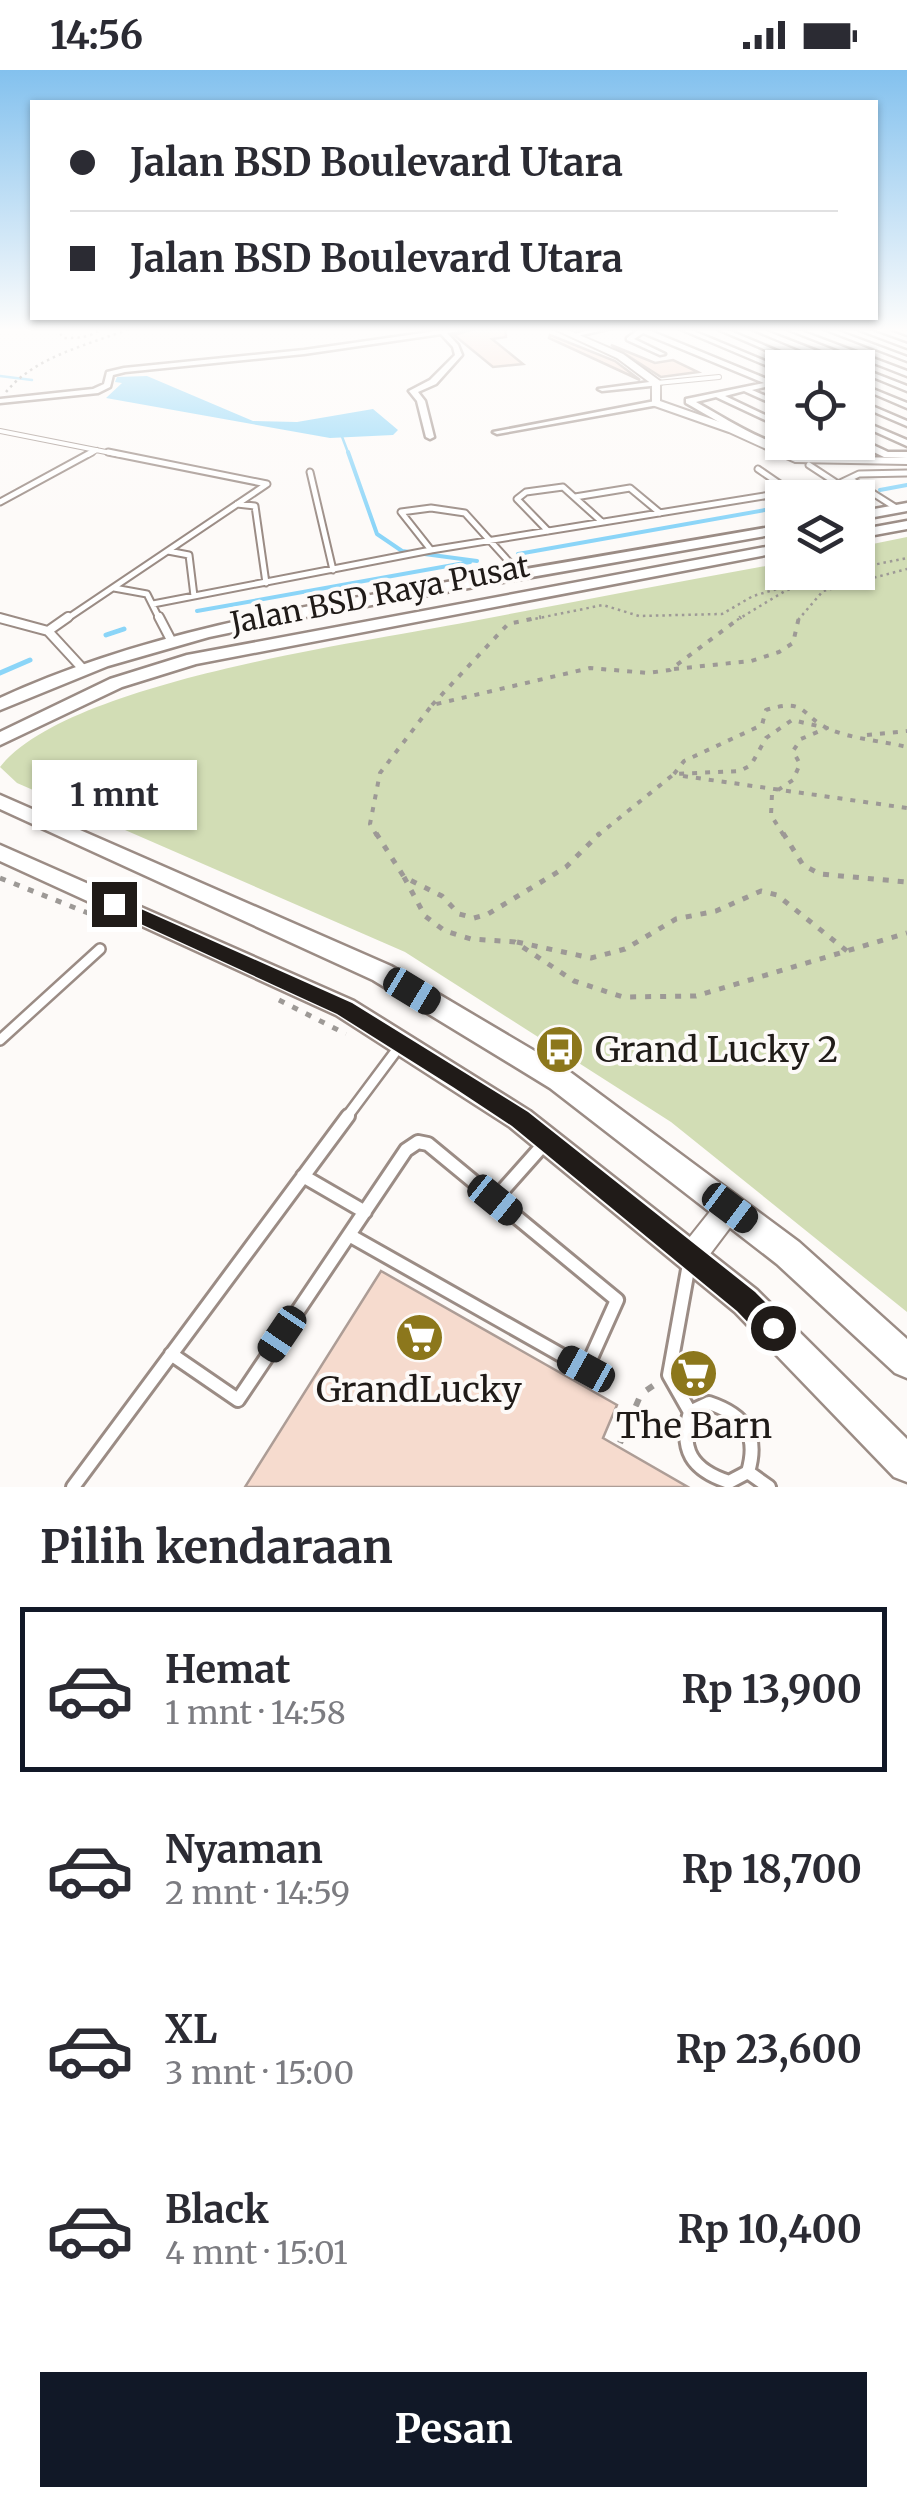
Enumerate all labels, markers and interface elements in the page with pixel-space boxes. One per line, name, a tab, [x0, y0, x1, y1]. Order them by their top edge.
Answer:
text: 14:56	[50, 12, 143, 59]
text: Jalan BSD Boulevard Utara	[130, 139, 623, 186]
text: Jalan BSD Boulevard Utara	[130, 235, 623, 282]
map controls	[765, 350, 875, 590]
button: locate	[765, 350, 875, 460]
button: layers	[765, 480, 875, 590]
street label: Jalan BSD Raya Pusat	[226, 546, 533, 642]
callout: 1 mnt	[32, 759, 196, 829]
text: 1 mnt	[70, 775, 159, 815]
route end	[92, 882, 137, 927]
car	[379, 963, 445, 1019]
bus stop icon: Grand Lucky 2	[534, 1024, 586, 1076]
place label: Grand Lucky 2	[595, 1028, 838, 1072]
car	[462, 1169, 528, 1231]
car	[697, 1178, 763, 1238]
car	[253, 1301, 311, 1367]
route start	[751, 1306, 796, 1351]
supermarket icon: GrandLucky	[393, 1312, 445, 1364]
car	[552, 1341, 620, 1397]
supermarket icon: The Barn	[668, 1348, 720, 1400]
place label: GrandLucky	[316, 1368, 523, 1412]
place label: The Barn	[616, 1404, 772, 1448]
text: Pilih kendaraan	[40, 1519, 393, 1575]
icon: car	[45, 1645, 135, 1735]
text: Hemat	[165, 1646, 290, 1693]
text: Rp 13,900	[682, 1666, 862, 1713]
text: 1 mnt · 14:58	[165, 1693, 346, 1733]
icon: car	[45, 1825, 135, 1915]
text: Nyaman	[165, 1826, 323, 1873]
text: Rp 18,700	[682, 1846, 862, 1893]
text: 2 mnt · 14:59	[165, 1873, 350, 1913]
icon: car	[45, 2005, 135, 2095]
text: XL	[165, 2006, 217, 2053]
text: Rp 23,600	[676, 2026, 862, 2073]
text: 3 mnt · 15:00	[165, 2053, 354, 2093]
icon: car	[45, 2185, 135, 2275]
text: Black	[165, 2186, 269, 2233]
text: Rp 10,400	[678, 2206, 862, 2253]
text: 4 mnt · 15:01	[165, 2233, 348, 2273]
button: Pesan	[40, 2372, 867, 2487]

